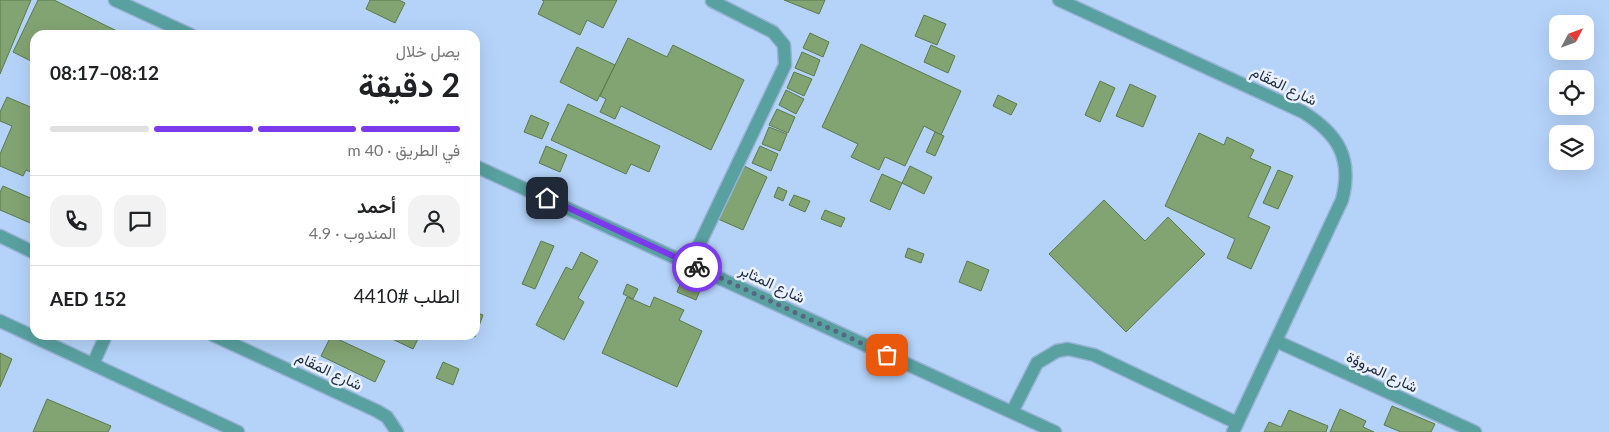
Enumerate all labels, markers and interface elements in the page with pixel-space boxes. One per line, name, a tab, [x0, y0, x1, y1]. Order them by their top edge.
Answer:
north arrow	[1549, 15, 1594, 60]
map controls	[1549, 15, 1594, 170]
text: يصل خلال	[396, 41, 460, 60]
text: 08:12–08:17	[50, 61, 159, 84]
street label: شارع المَقَام	[1247, 62, 1320, 111]
text: 2 دقيقة	[358, 65, 460, 104]
button: locate	[1549, 70, 1594, 115]
button: layers	[1549, 125, 1594, 170]
text: في الطريق · 40 m	[347, 140, 460, 159]
pin	[526, 177, 568, 219]
icon: home	[533, 184, 561, 212]
text: أحمد	[357, 194, 396, 217]
button: phone	[50, 195, 102, 247]
button: chat	[114, 195, 166, 247]
button: person	[408, 195, 460, 247]
text: المندوب · 4.9	[309, 223, 396, 242]
courier	[672, 242, 722, 292]
icon: bike	[683, 253, 711, 281]
street label: شارع المثابر	[735, 260, 808, 309]
text: الطلب #4410	[354, 284, 460, 307]
text: AED 152	[50, 287, 126, 310]
pin	[866, 334, 908, 376]
icon: bag	[873, 341, 901, 369]
street label: شارع المَقَام	[292, 347, 365, 396]
street label: شارع المروؤة	[1343, 347, 1421, 398]

